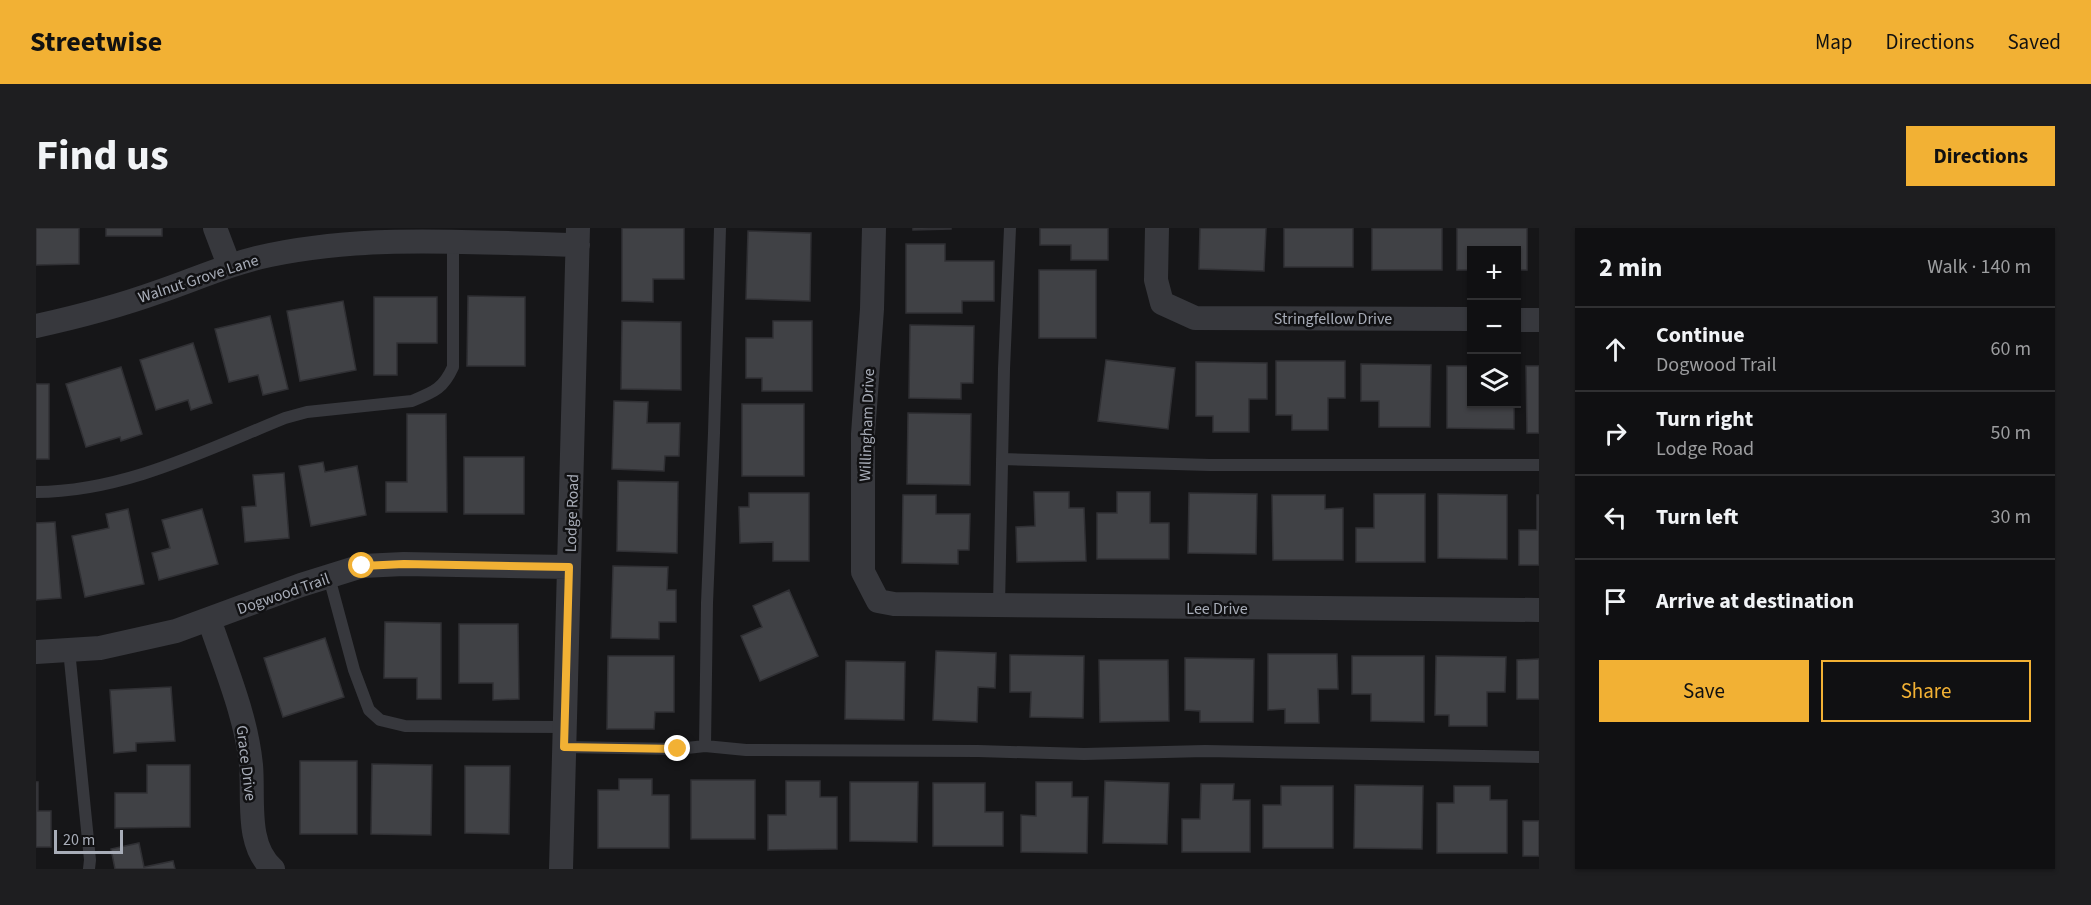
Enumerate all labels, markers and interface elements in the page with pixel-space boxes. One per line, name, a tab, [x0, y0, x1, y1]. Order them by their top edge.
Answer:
text: Streetwise	[30, 22, 162, 62]
text: Map	[1815, 27, 1853, 57]
text: Directions	[1886, 27, 1974, 57]
text: Saved	[2007, 27, 2061, 57]
text: Find us	[36, 126, 169, 186]
button: Directions	[1906, 126, 2055, 186]
map controls	[1467, 246, 1521, 408]
button: +	[1467, 246, 1521, 300]
street label: Walnut Grove Lane	[135, 249, 261, 309]
text: 2 min	[1599, 249, 1662, 286]
text: Walk · 140 m	[1927, 253, 2031, 281]
button: −	[1467, 300, 1521, 354]
street label: Stringfellow Drive	[1274, 308, 1392, 330]
text: Continue	[1656, 319, 1745, 351]
icon: ahead	[1599, 333, 1632, 366]
text: 60 m	[1991, 335, 2031, 363]
text: Dogwood Trail	[1656, 351, 1777, 379]
button: layers	[1467, 354, 1521, 408]
street label: Willingham Drive	[854, 368, 880, 482]
text: Turn right	[1656, 403, 1753, 435]
icon: right	[1599, 417, 1632, 450]
text: 50 m	[1991, 419, 2031, 447]
text: Lodge Road	[1656, 435, 1754, 463]
street label: Lodge Road	[560, 473, 584, 553]
icon: left	[1599, 501, 1632, 534]
text: Turn left	[1656, 501, 1738, 533]
text: 30 m	[1991, 503, 2031, 531]
route start	[348, 552, 374, 578]
street label: Dogwood Trail	[234, 568, 333, 620]
icon: arrive	[1599, 585, 1632, 618]
text: Arrive at destination	[1656, 585, 1854, 617]
street label: Lee Drive	[1186, 598, 1248, 620]
button: Save	[1599, 660, 1809, 722]
button: Share	[1821, 660, 2031, 722]
street label: Grace Drive	[230, 724, 262, 802]
route end	[664, 735, 690, 761]
scale bar	[54, 827, 123, 854]
text: 20 m	[63, 829, 95, 851]

